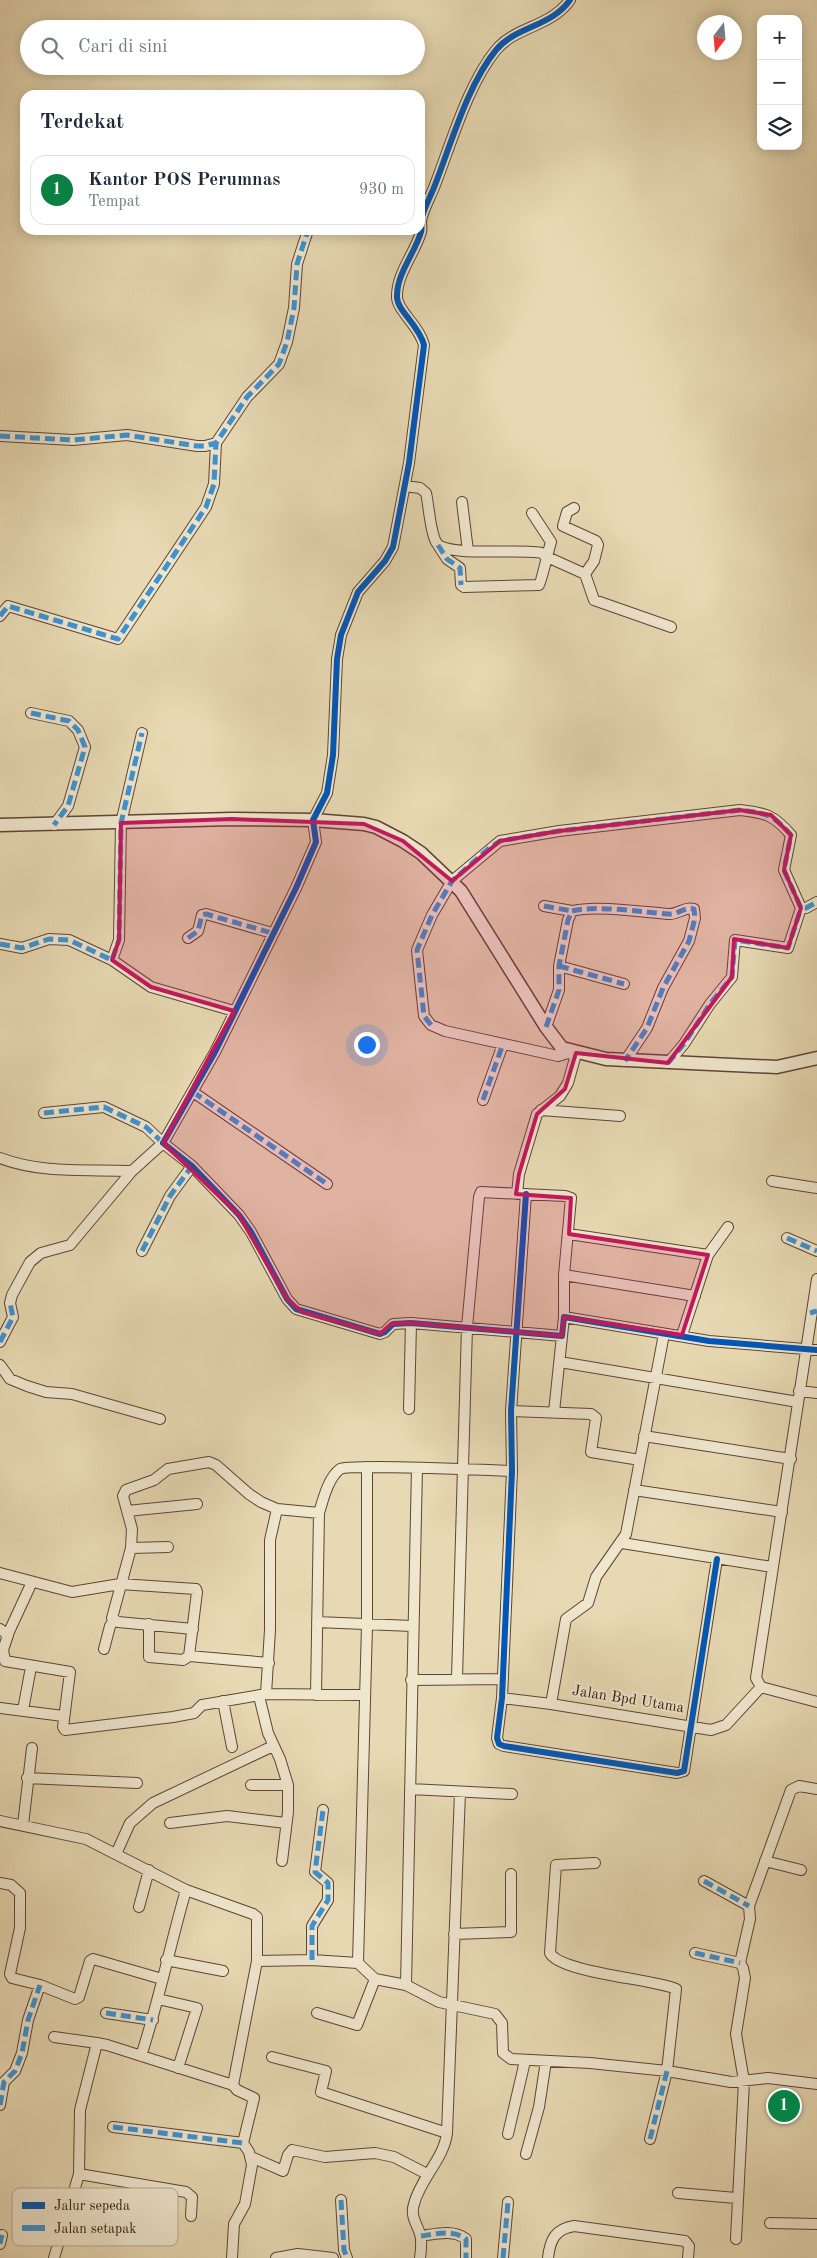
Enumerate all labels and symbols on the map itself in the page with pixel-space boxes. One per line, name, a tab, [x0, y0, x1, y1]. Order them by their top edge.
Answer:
north arrow	[697, 15, 742, 60]
your location	[354, 1032, 380, 1058]
street label: Jalan Bpd Utama	[571, 1684, 686, 1716]
pin: 1	[768, 2087, 800, 2125]
legend	[12, 2188, 178, 2246]
text: Jalur sepeda	[54, 2199, 130, 2213]
text: Jalan setapak	[54, 2222, 136, 2236]

